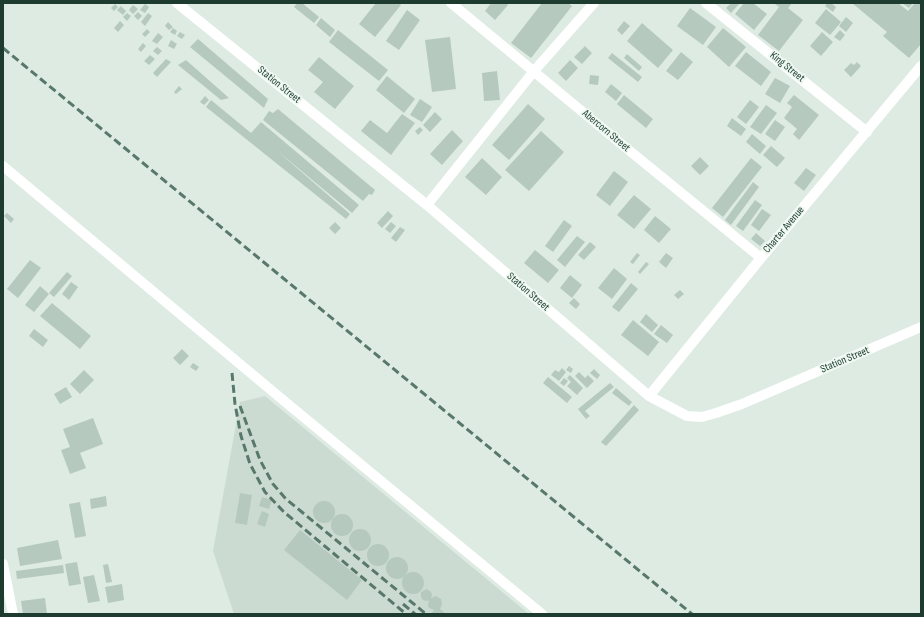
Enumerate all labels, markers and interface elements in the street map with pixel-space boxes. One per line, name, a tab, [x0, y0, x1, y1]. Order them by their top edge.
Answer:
street label: King Street	[767, 49, 807, 85]
street label: Station Street	[255, 64, 303, 106]
street label: Abercorn Street	[579, 107, 633, 155]
street label: Charter Avenue	[761, 204, 807, 256]
street label: Station Street	[504, 270, 552, 314]
street label: Station Street	[819, 344, 871, 376]

